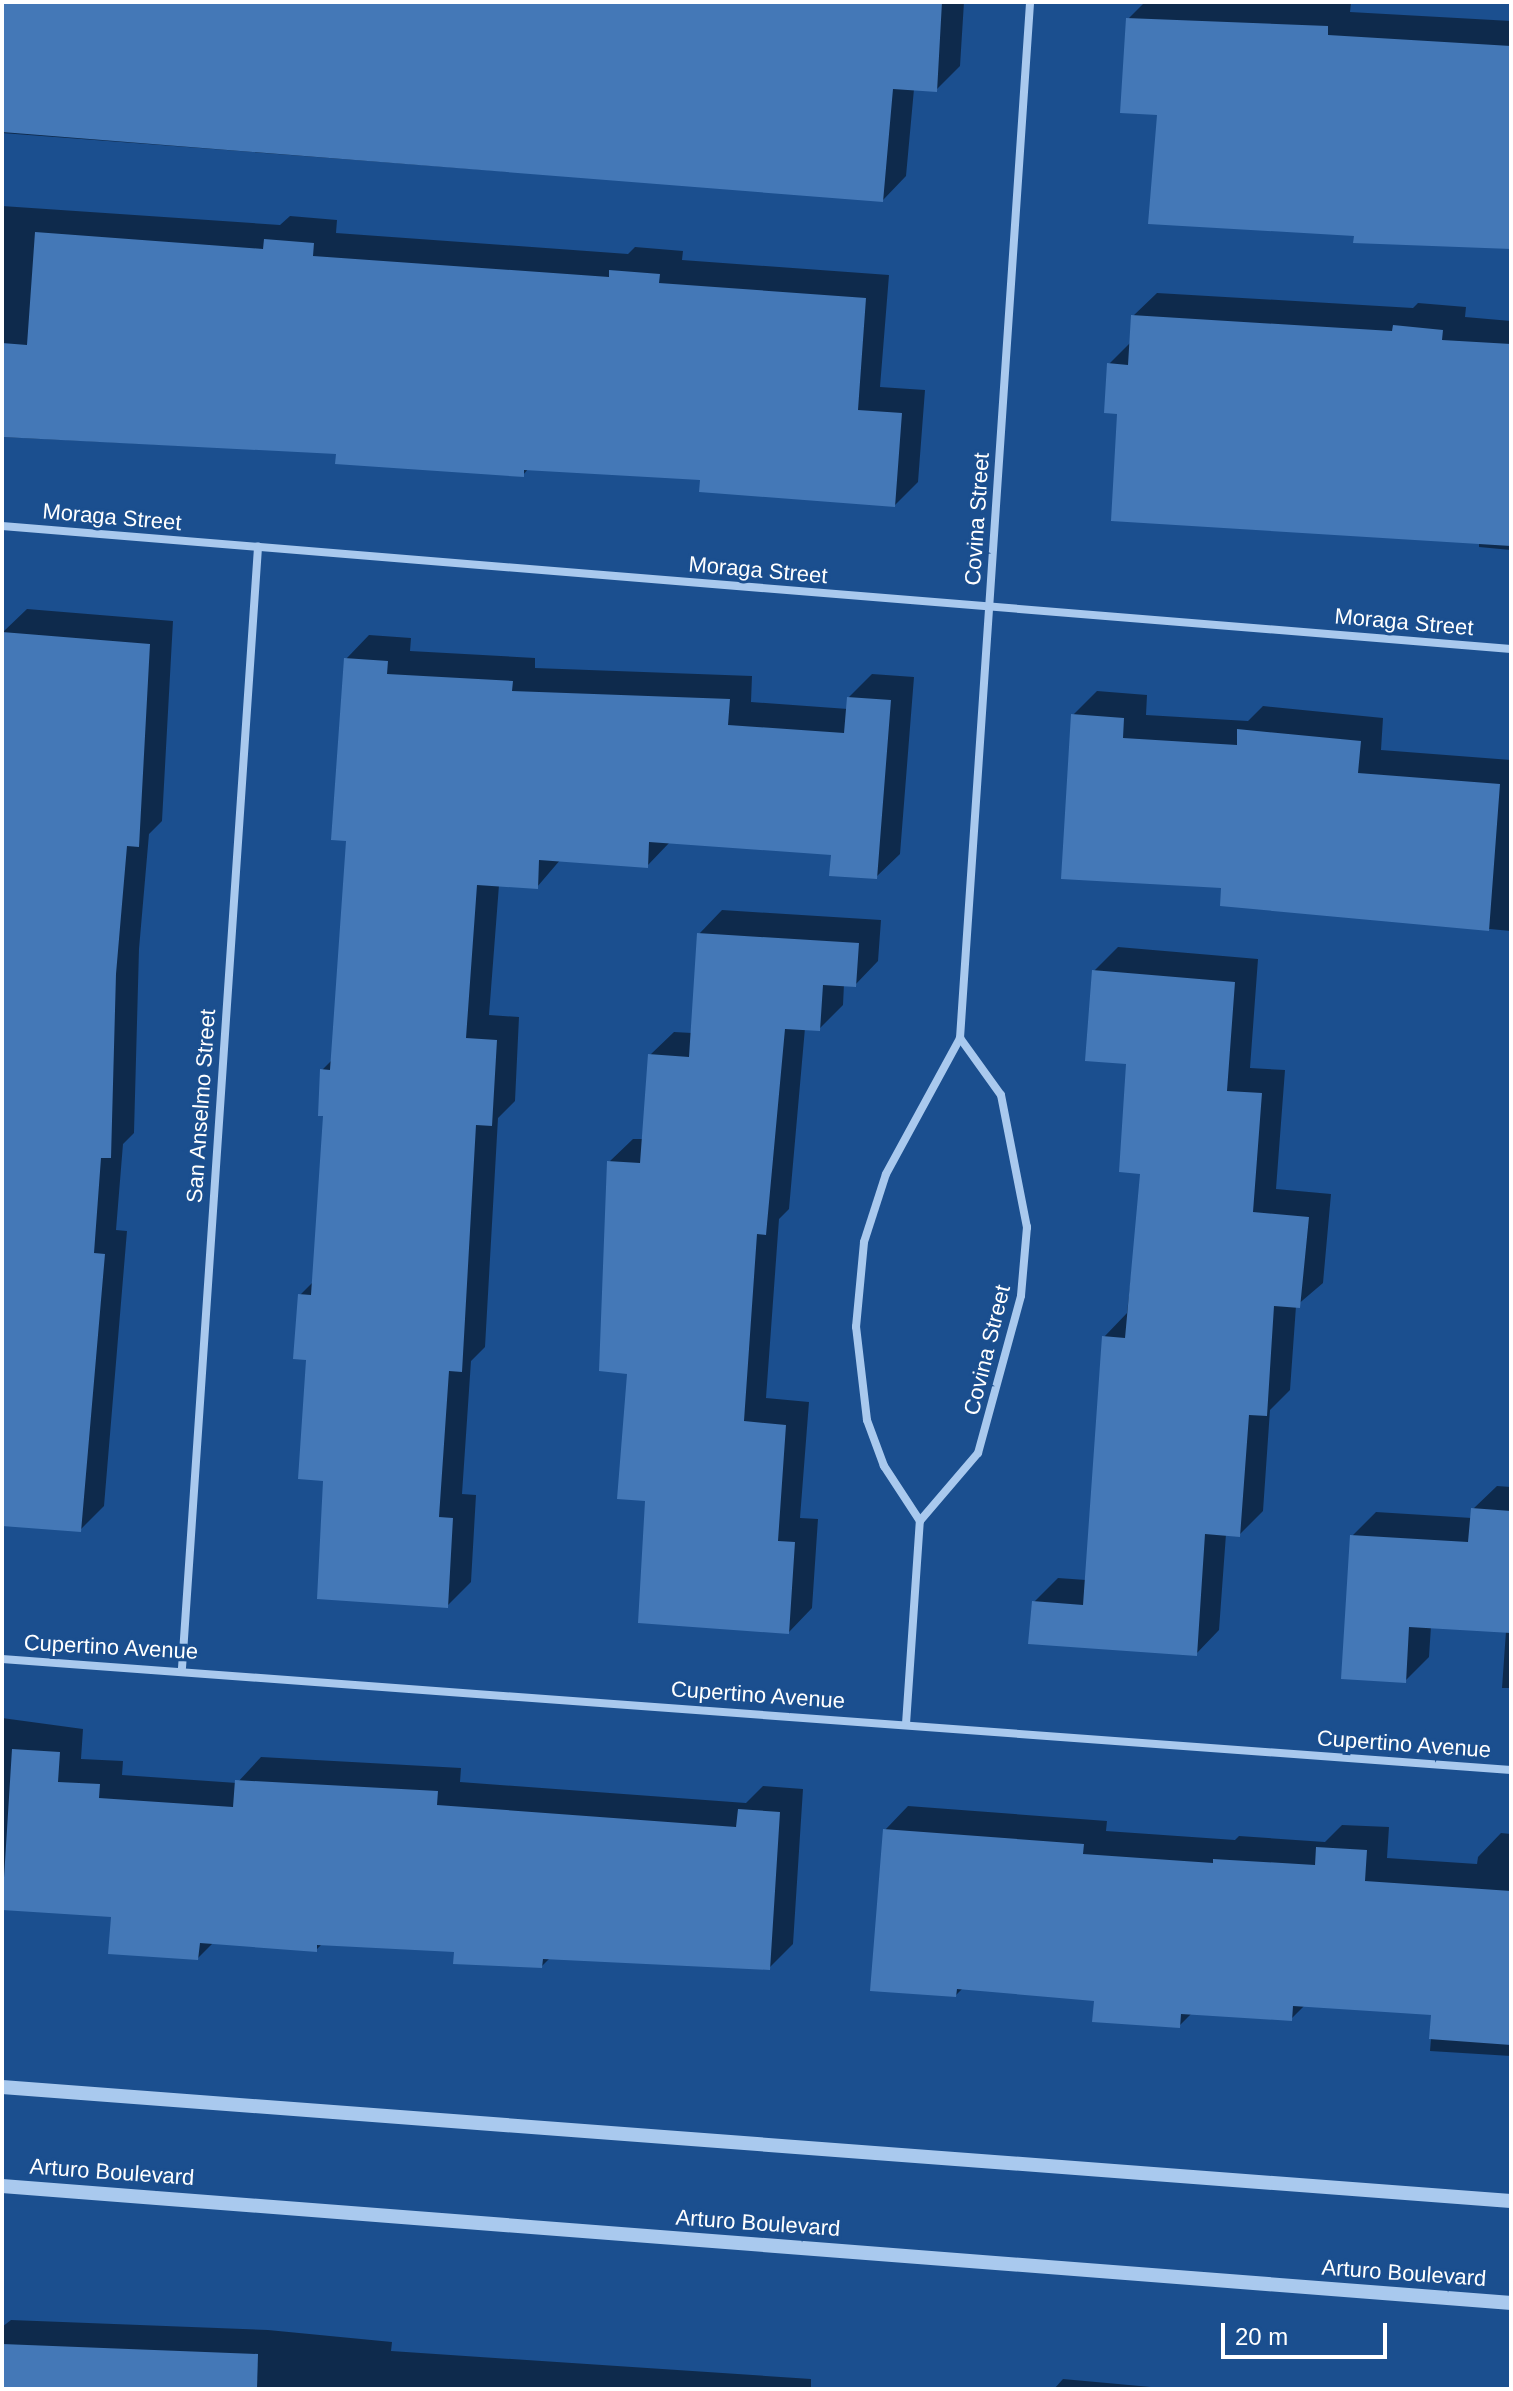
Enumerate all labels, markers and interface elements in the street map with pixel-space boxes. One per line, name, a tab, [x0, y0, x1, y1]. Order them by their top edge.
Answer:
street label: Covina Street	[959, 452, 995, 586]
street label: Moraga Street	[41, 498, 183, 536]
street label: Moraga Street	[687, 551, 829, 589]
street label: Moraga Street	[1333, 603, 1475, 641]
street label: San Anselmo Street	[181, 1007, 221, 1205]
street label: Covina Street	[958, 1282, 1016, 1418]
street label: Cupertino Avenue	[23, 1629, 199, 1665]
street label: Cupertino Avenue	[669, 1676, 847, 1714]
street label: Cupertino Avenue	[1315, 1725, 1493, 1763]
street label: Arturo Boulevard	[29, 2153, 195, 2191]
street label: Arturo Boulevard	[675, 2204, 841, 2242]
street label: Arturo Boulevard	[1321, 2254, 1487, 2292]
scale bar	[1225, 2307, 1391, 2357]
text: 20 m	[1235, 2323, 1288, 2350]

